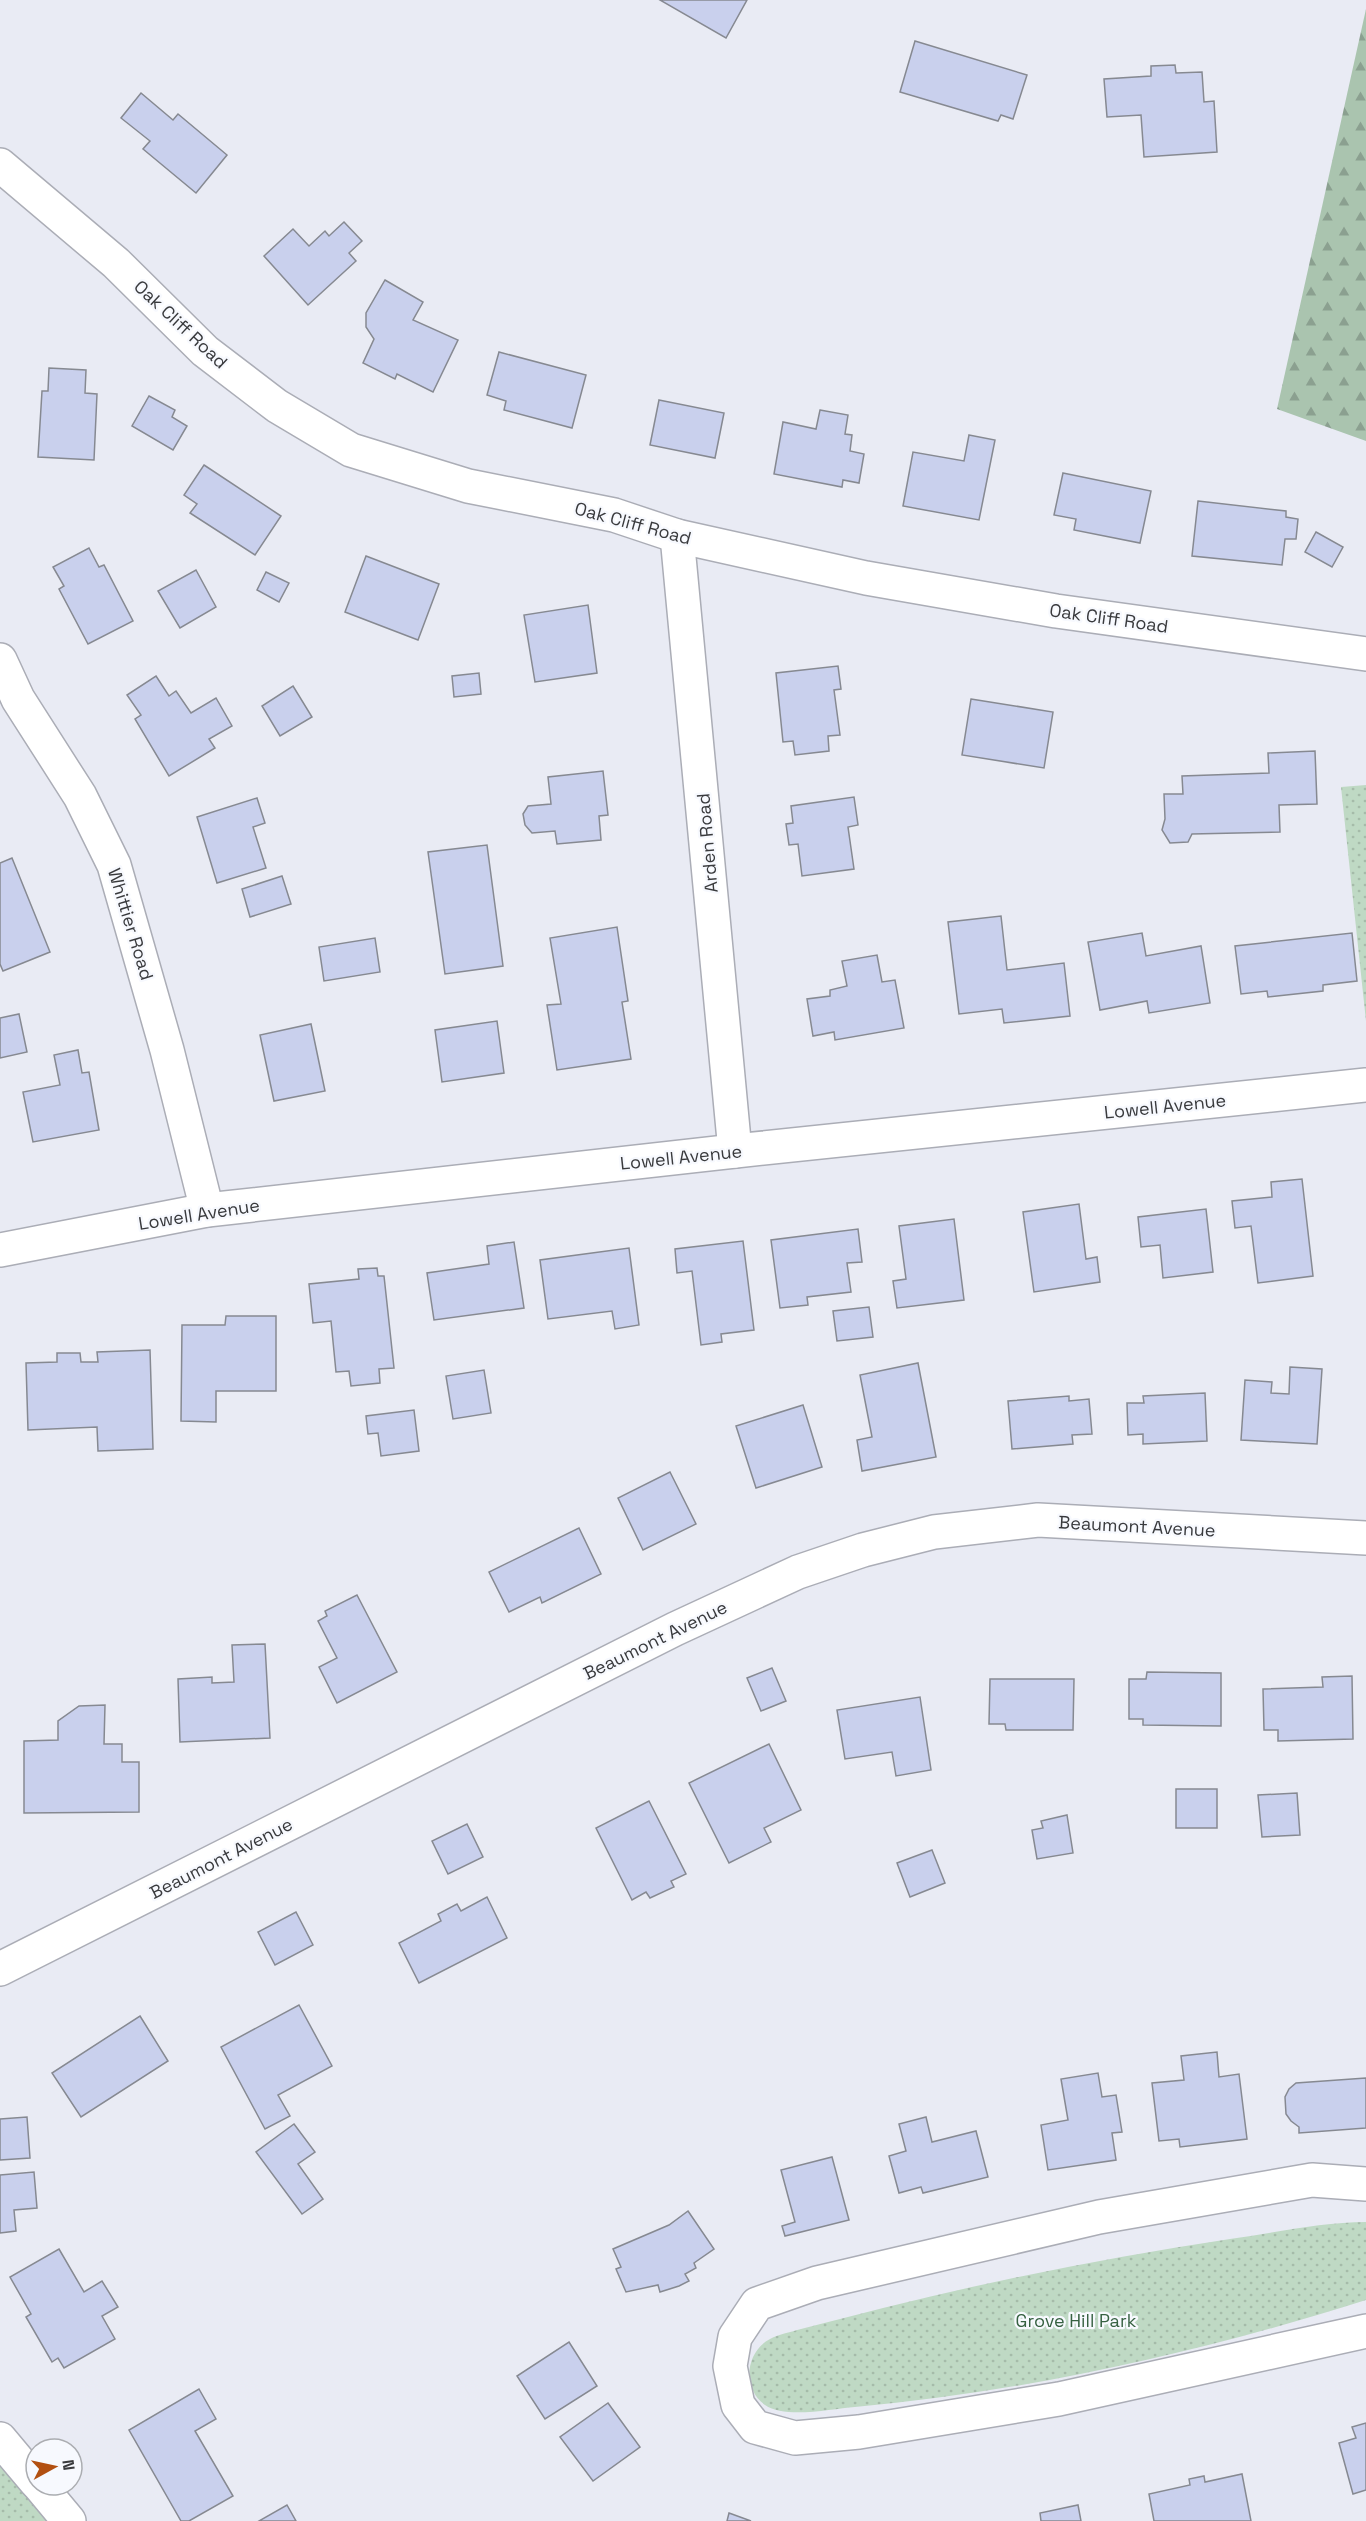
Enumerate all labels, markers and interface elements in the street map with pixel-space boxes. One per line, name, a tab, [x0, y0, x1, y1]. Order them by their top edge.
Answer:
street label: Oak Cliff Road	[129, 275, 233, 373]
street label: Oak Cliff Road	[572, 496, 694, 550]
street label: Oak Cliff Road	[1048, 598, 1170, 638]
street label: Arden Road	[691, 792, 723, 894]
street label: Whittier Road	[103, 865, 159, 983]
street label: Lowell Avenue	[1103, 1088, 1227, 1124]
street label: Lowell Avenue	[619, 1139, 743, 1175]
street label: Lowell Avenue	[137, 1193, 261, 1235]
street label: Beaumont Avenue	[1058, 1510, 1216, 1542]
street label: Beaumont Avenue	[579, 1595, 731, 1685]
street label: Beaumont Avenue	[146, 1812, 296, 1904]
park label: Grove Hill Park	[1016, 2309, 1137, 2332]
north arrow	[24, 2437, 84, 2497]
text: N	[57, 2458, 80, 2472]

